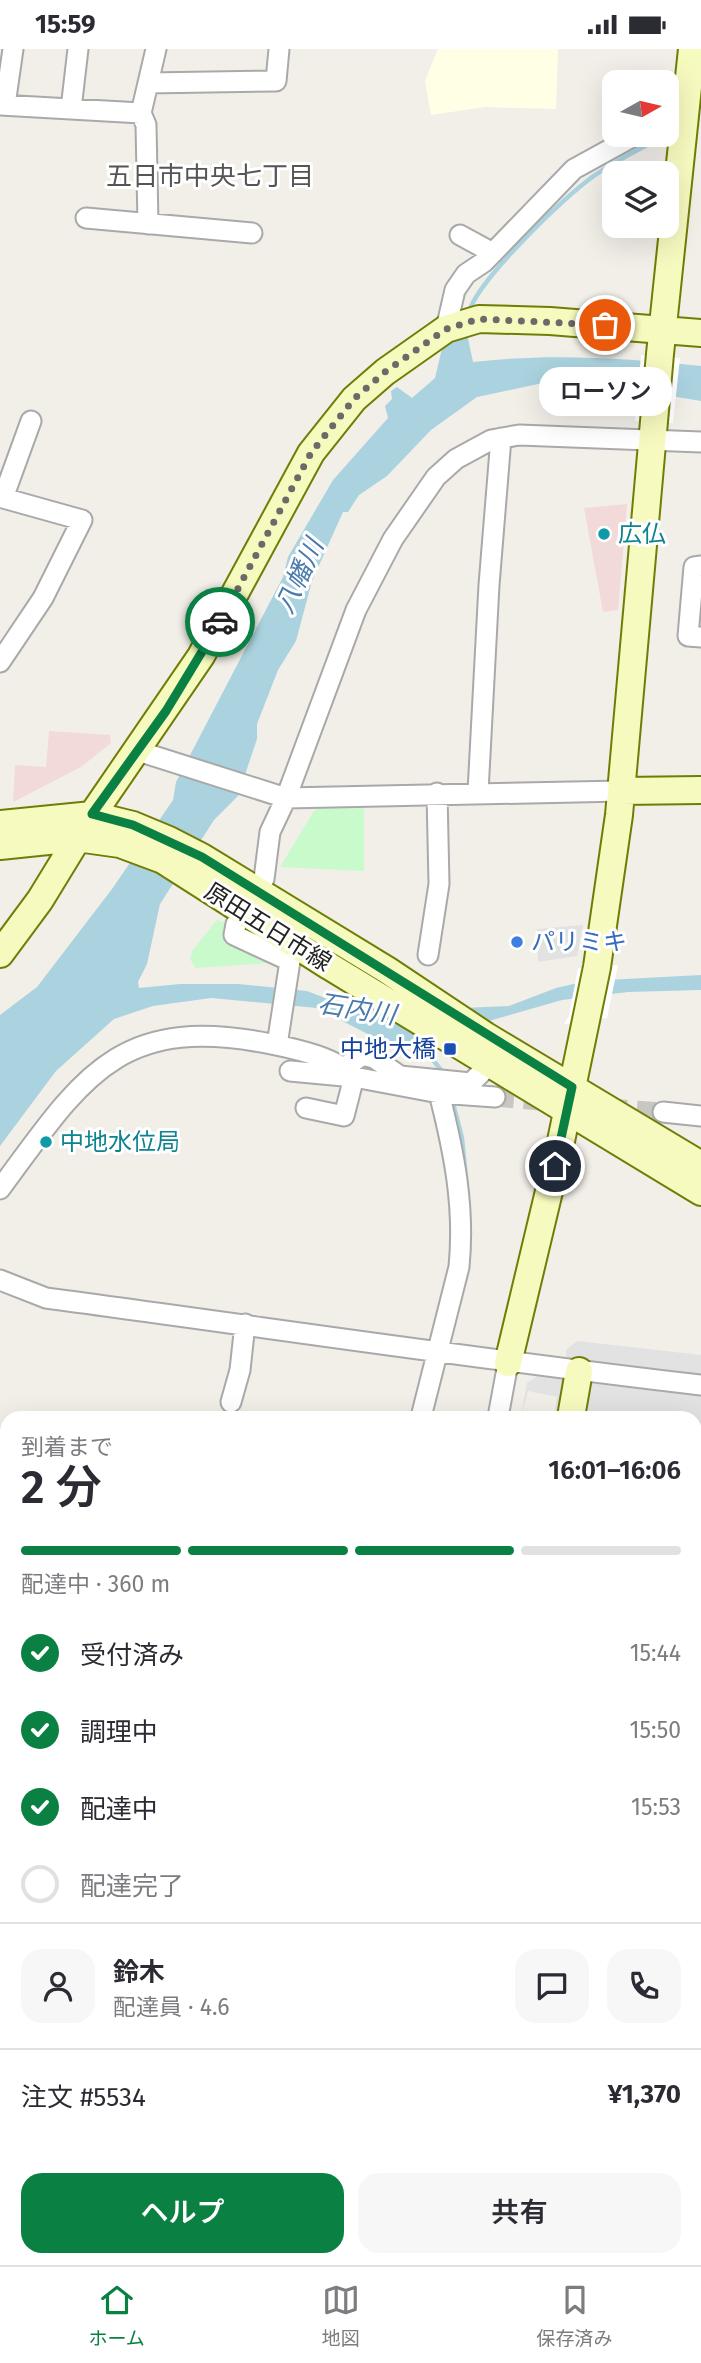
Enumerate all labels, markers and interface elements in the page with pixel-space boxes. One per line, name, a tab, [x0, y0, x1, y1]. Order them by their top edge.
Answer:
text: 15:59	[35, 9, 96, 40]
north arrow	[602, 70, 679, 147]
map controls	[602, 70, 679, 238]
district label: 五日市中央七丁目	[106, 161, 314, 192]
button: layers	[602, 161, 679, 238]
pin	[575, 295, 635, 355]
icon: bag	[586, 306, 624, 344]
callout: ローソン	[538, 367, 672, 416]
text: ローソン	[560, 377, 652, 405]
place label: 広仏	[618, 520, 666, 548]
marker: 広仏	[596, 526, 612, 542]
water label: 八幡川	[269, 532, 331, 618]
courier	[185, 587, 255, 657]
icon: car	[201, 603, 239, 641]
street label: 原田五日市線	[200, 877, 336, 977]
place label: パリミキ	[531, 928, 627, 956]
marker: パリミキ	[509, 934, 525, 950]
water label: 石内川	[316, 988, 401, 1031]
place label: 中地大橋	[340, 1035, 436, 1063]
marker: 中地大橋	[442, 1041, 458, 1057]
place label: 中地水位局	[60, 1128, 180, 1156]
marker: 中地水位局	[38, 1134, 54, 1150]
pin	[525, 1136, 585, 1196]
icon: home	[536, 1147, 574, 1185]
text: 到着まで	[21, 1433, 113, 1461]
text: 16:01–16:06	[548, 1455, 681, 1486]
text: 2 分	[21, 1460, 102, 1515]
text: 配達中 · 360 m	[21, 1570, 170, 1598]
icon: check	[21, 1634, 59, 1672]
text: 15:44	[630, 1639, 681, 1667]
text: 受付済み	[80, 1640, 184, 1671]
icon: check	[21, 1711, 59, 1749]
text: 15:50	[630, 1716, 681, 1744]
text: 調理中	[80, 1717, 158, 1748]
icon: check	[21, 1788, 59, 1826]
text: 15:53	[631, 1793, 681, 1821]
text: 配達中	[80, 1794, 158, 1825]
text: 配達完了	[80, 1871, 184, 1902]
button: person	[21, 1949, 95, 2023]
button: chat	[515, 1949, 589, 2023]
button: phone	[607, 1949, 681, 2023]
text: 鈴木	[113, 1957, 165, 1988]
text: 配達員 · 4.6	[113, 1993, 230, 2021]
text: ¥1,370	[608, 2079, 681, 2110]
text: 注文 #5534	[21, 2082, 146, 2113]
button: ヘルプ	[21, 2173, 344, 2253]
button: 共有	[358, 2173, 681, 2253]
tab: ホーム	[88, 2281, 145, 2350]
tab: 地図	[322, 2281, 360, 2350]
tab: 保存済み	[537, 2281, 613, 2350]

